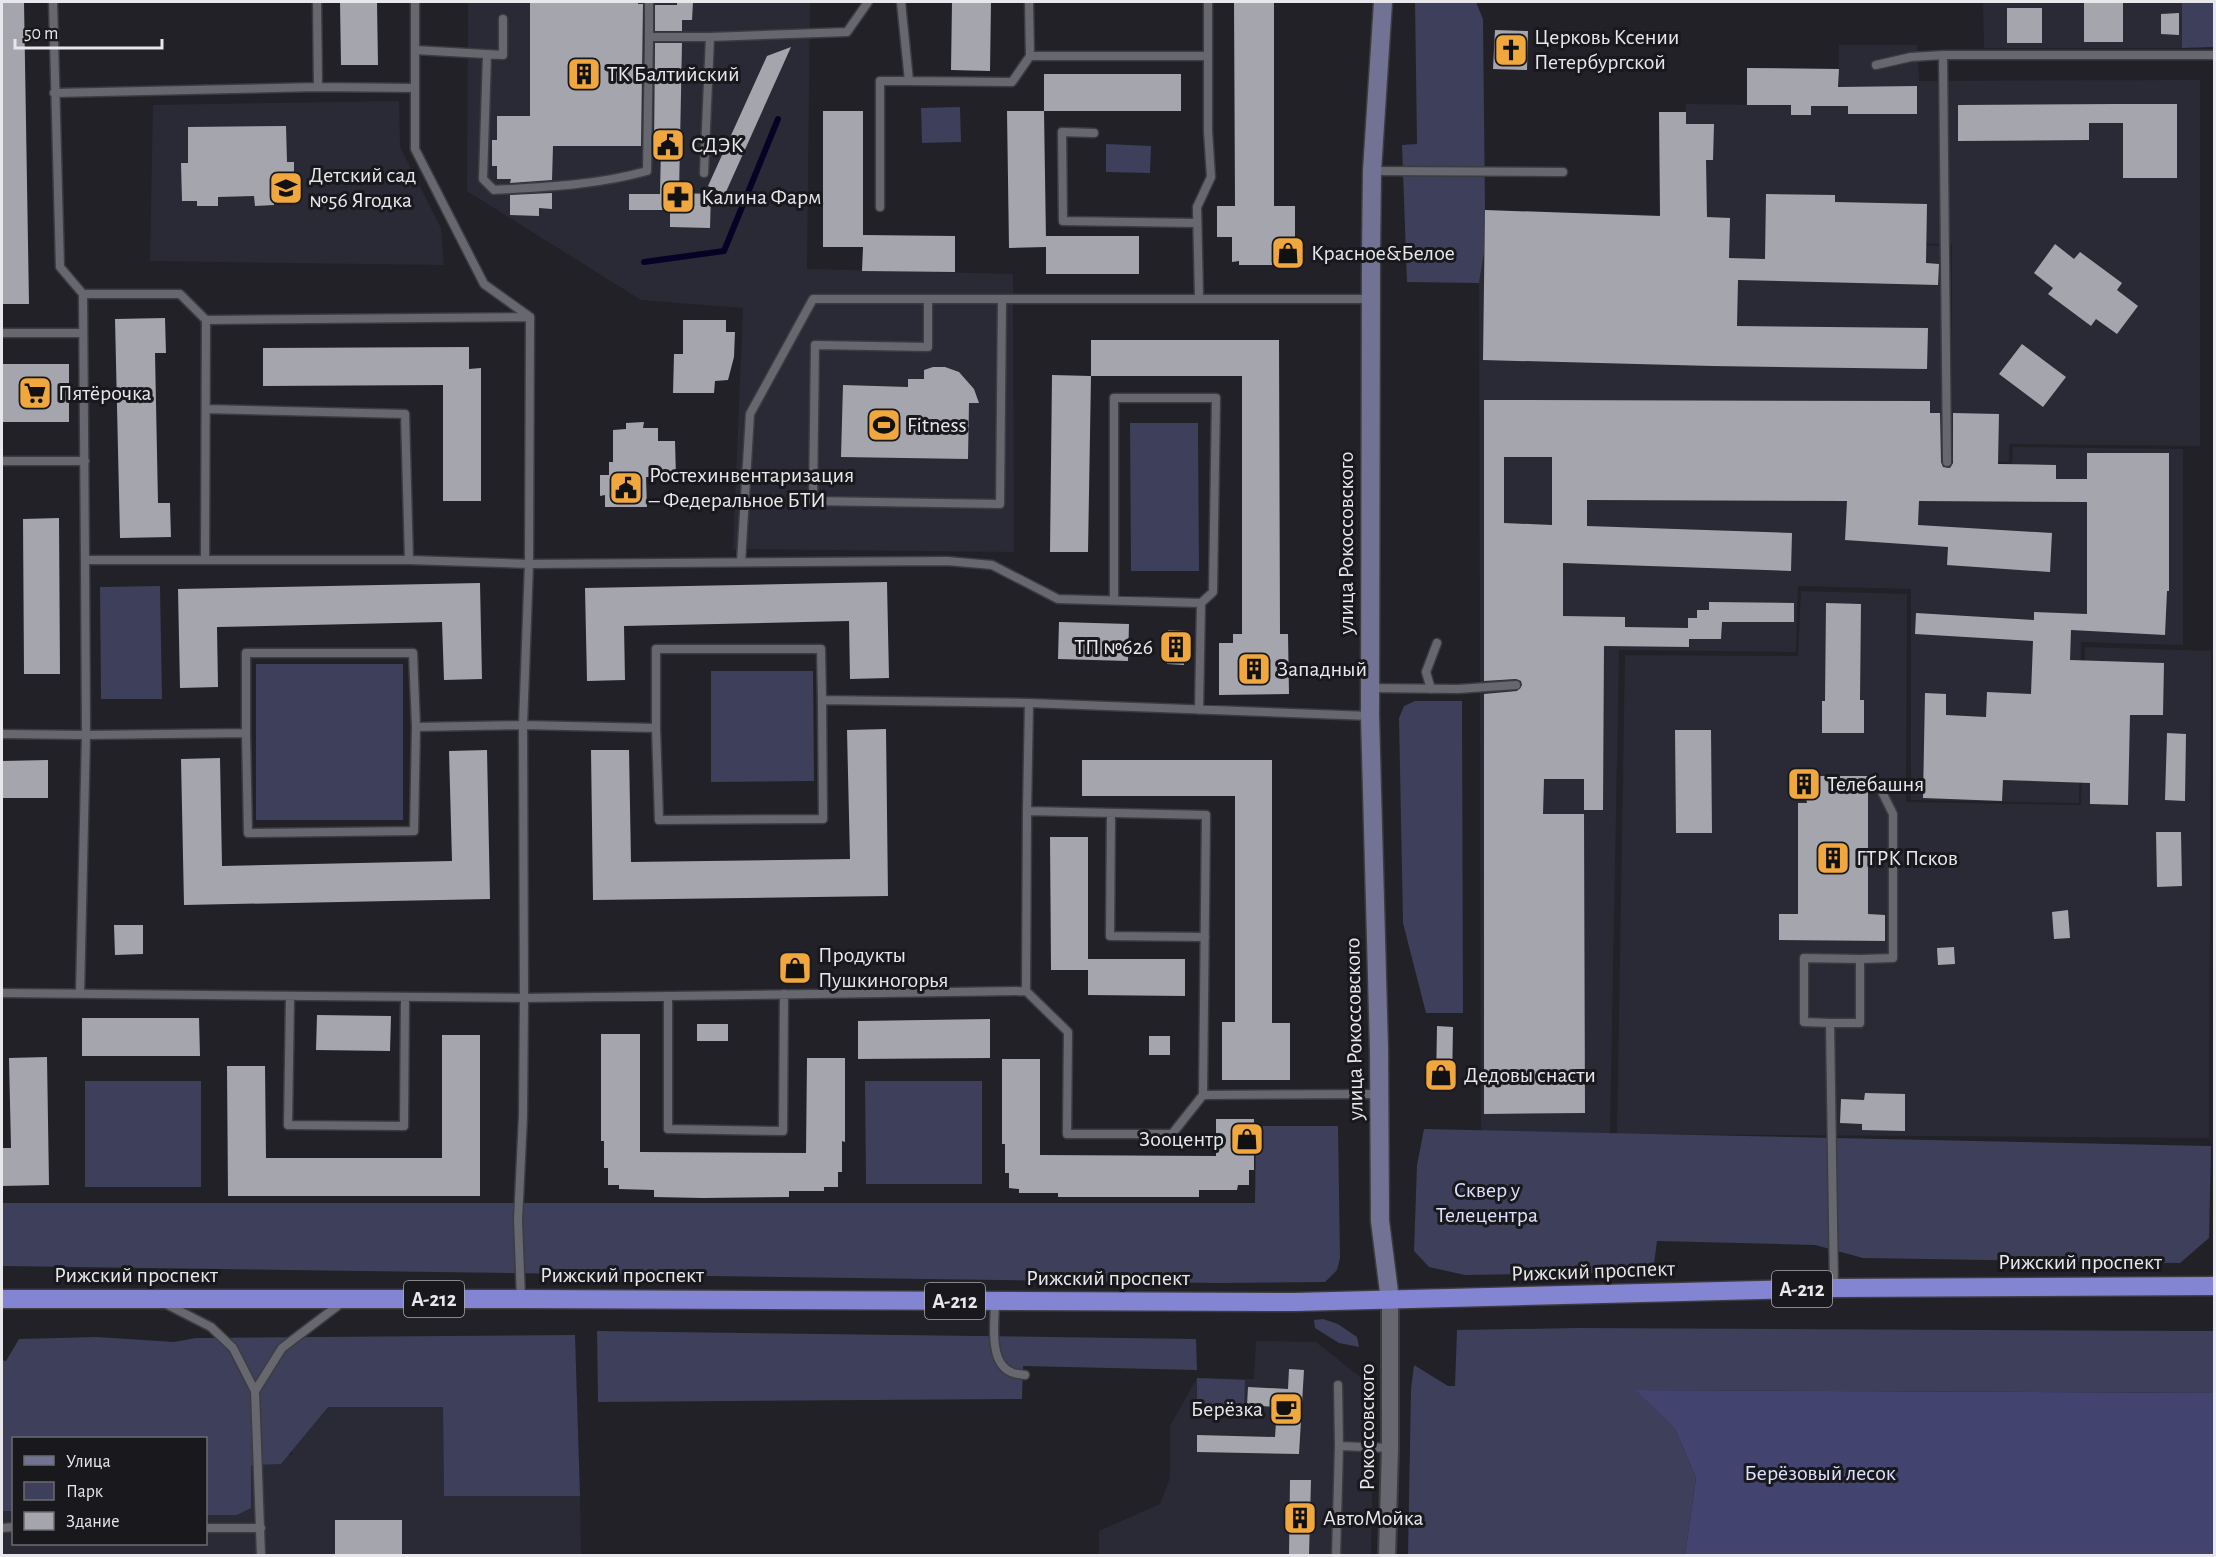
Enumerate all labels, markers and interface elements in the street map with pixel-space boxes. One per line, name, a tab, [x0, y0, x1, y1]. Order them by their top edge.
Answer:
scale bar	[15, 12, 162, 50]
text: 50 m	[24, 25, 58, 43]
place label: Церковь Ксении Петербургской	[1534, 26, 1679, 73]
church icon: Церковь Ксении Петербургской	[1493, 32, 1529, 68]
building icon: ТК Балтийский	[566, 56, 602, 92]
place label: ТК Балтийский	[607, 63, 740, 85]
public building icon: СДЭК	[650, 127, 686, 163]
place label: СДЭК	[691, 134, 743, 156]
place label: Детский сад №56 Ягодка	[309, 164, 416, 211]
school or university icon: Детский сад №56 Ягодка	[268, 170, 304, 206]
pharmacy icon: Калина Фарм	[660, 179, 696, 215]
place label: Калина Фарм	[701, 186, 822, 208]
shop icon: Красное&Белое	[1270, 235, 1306, 271]
place label: Красное&Белое	[1311, 242, 1455, 264]
supermarket icon: Пятёрочка	[17, 375, 53, 411]
place label: Пятёрочка	[58, 382, 152, 404]
sports icon: Fitness	[866, 407, 902, 443]
place label: Fitness	[907, 414, 967, 436]
street label: улица Рокоссовского	[1335, 452, 1357, 635]
place label: Ростехинвентаризация – Федеральное БТИ	[648, 464, 854, 511]
public building icon: Ростехинвентаризация – Федеральное БТИ	[608, 470, 644, 506]
building icon: ТП №626	[1158, 629, 1194, 665]
place label: ТП №626	[1075, 636, 1153, 658]
building icon: Западный	[1236, 651, 1272, 687]
place label: Западный	[1277, 658, 1367, 680]
building icon: Телебашня	[1786, 766, 1822, 802]
place label: Телебашня	[1827, 773, 1924, 795]
building icon: ГТРК Псков	[1815, 840, 1851, 876]
place label: ГТРК Псков	[1856, 847, 1958, 869]
street label: улица Рокоссовского	[1341, 937, 1367, 1122]
place label: Продукты Пушкиногорья	[818, 944, 949, 991]
shop icon: Продукты Пушкиногорья	[777, 950, 813, 986]
shop icon: Дедовы снасти	[1423, 1057, 1459, 1093]
place label: Дедовы снасти	[1464, 1064, 1596, 1086]
shop icon: Зооцентр	[1229, 1121, 1265, 1157]
place label: Зооцентр	[1139, 1128, 1224, 1150]
park label: Сквер у Телецентра	[1436, 1179, 1538, 1226]
street label: Рижский проспект	[1998, 1251, 2163, 1273]
street label: Рижский проспект	[1511, 1257, 1676, 1285]
street label: Рижский проспект	[54, 1264, 219, 1286]
street label: Рижский проспект	[540, 1264, 705, 1286]
street label: Рижский проспект	[1026, 1267, 1191, 1289]
road number: А-212	[1772, 1271, 1832, 1307]
road number: А-212	[404, 1281, 464, 1317]
road number: А-212	[925, 1283, 985, 1319]
street label: Рокоссовского	[1356, 1364, 1378, 1490]
cafe icon: Берёзка	[1268, 1391, 1304, 1427]
place label: Берёзка	[1191, 1398, 1263, 1420]
legend	[12, 1437, 207, 1545]
text: Улица	[66, 1453, 111, 1471]
park label: Берёзовый лесок	[1744, 1462, 1896, 1484]
text: Парк	[66, 1483, 104, 1501]
building icon: АвтоМойка	[1282, 1500, 1318, 1536]
place label: АвтоМойка	[1323, 1507, 1423, 1529]
text: Здание	[66, 1513, 120, 1531]

